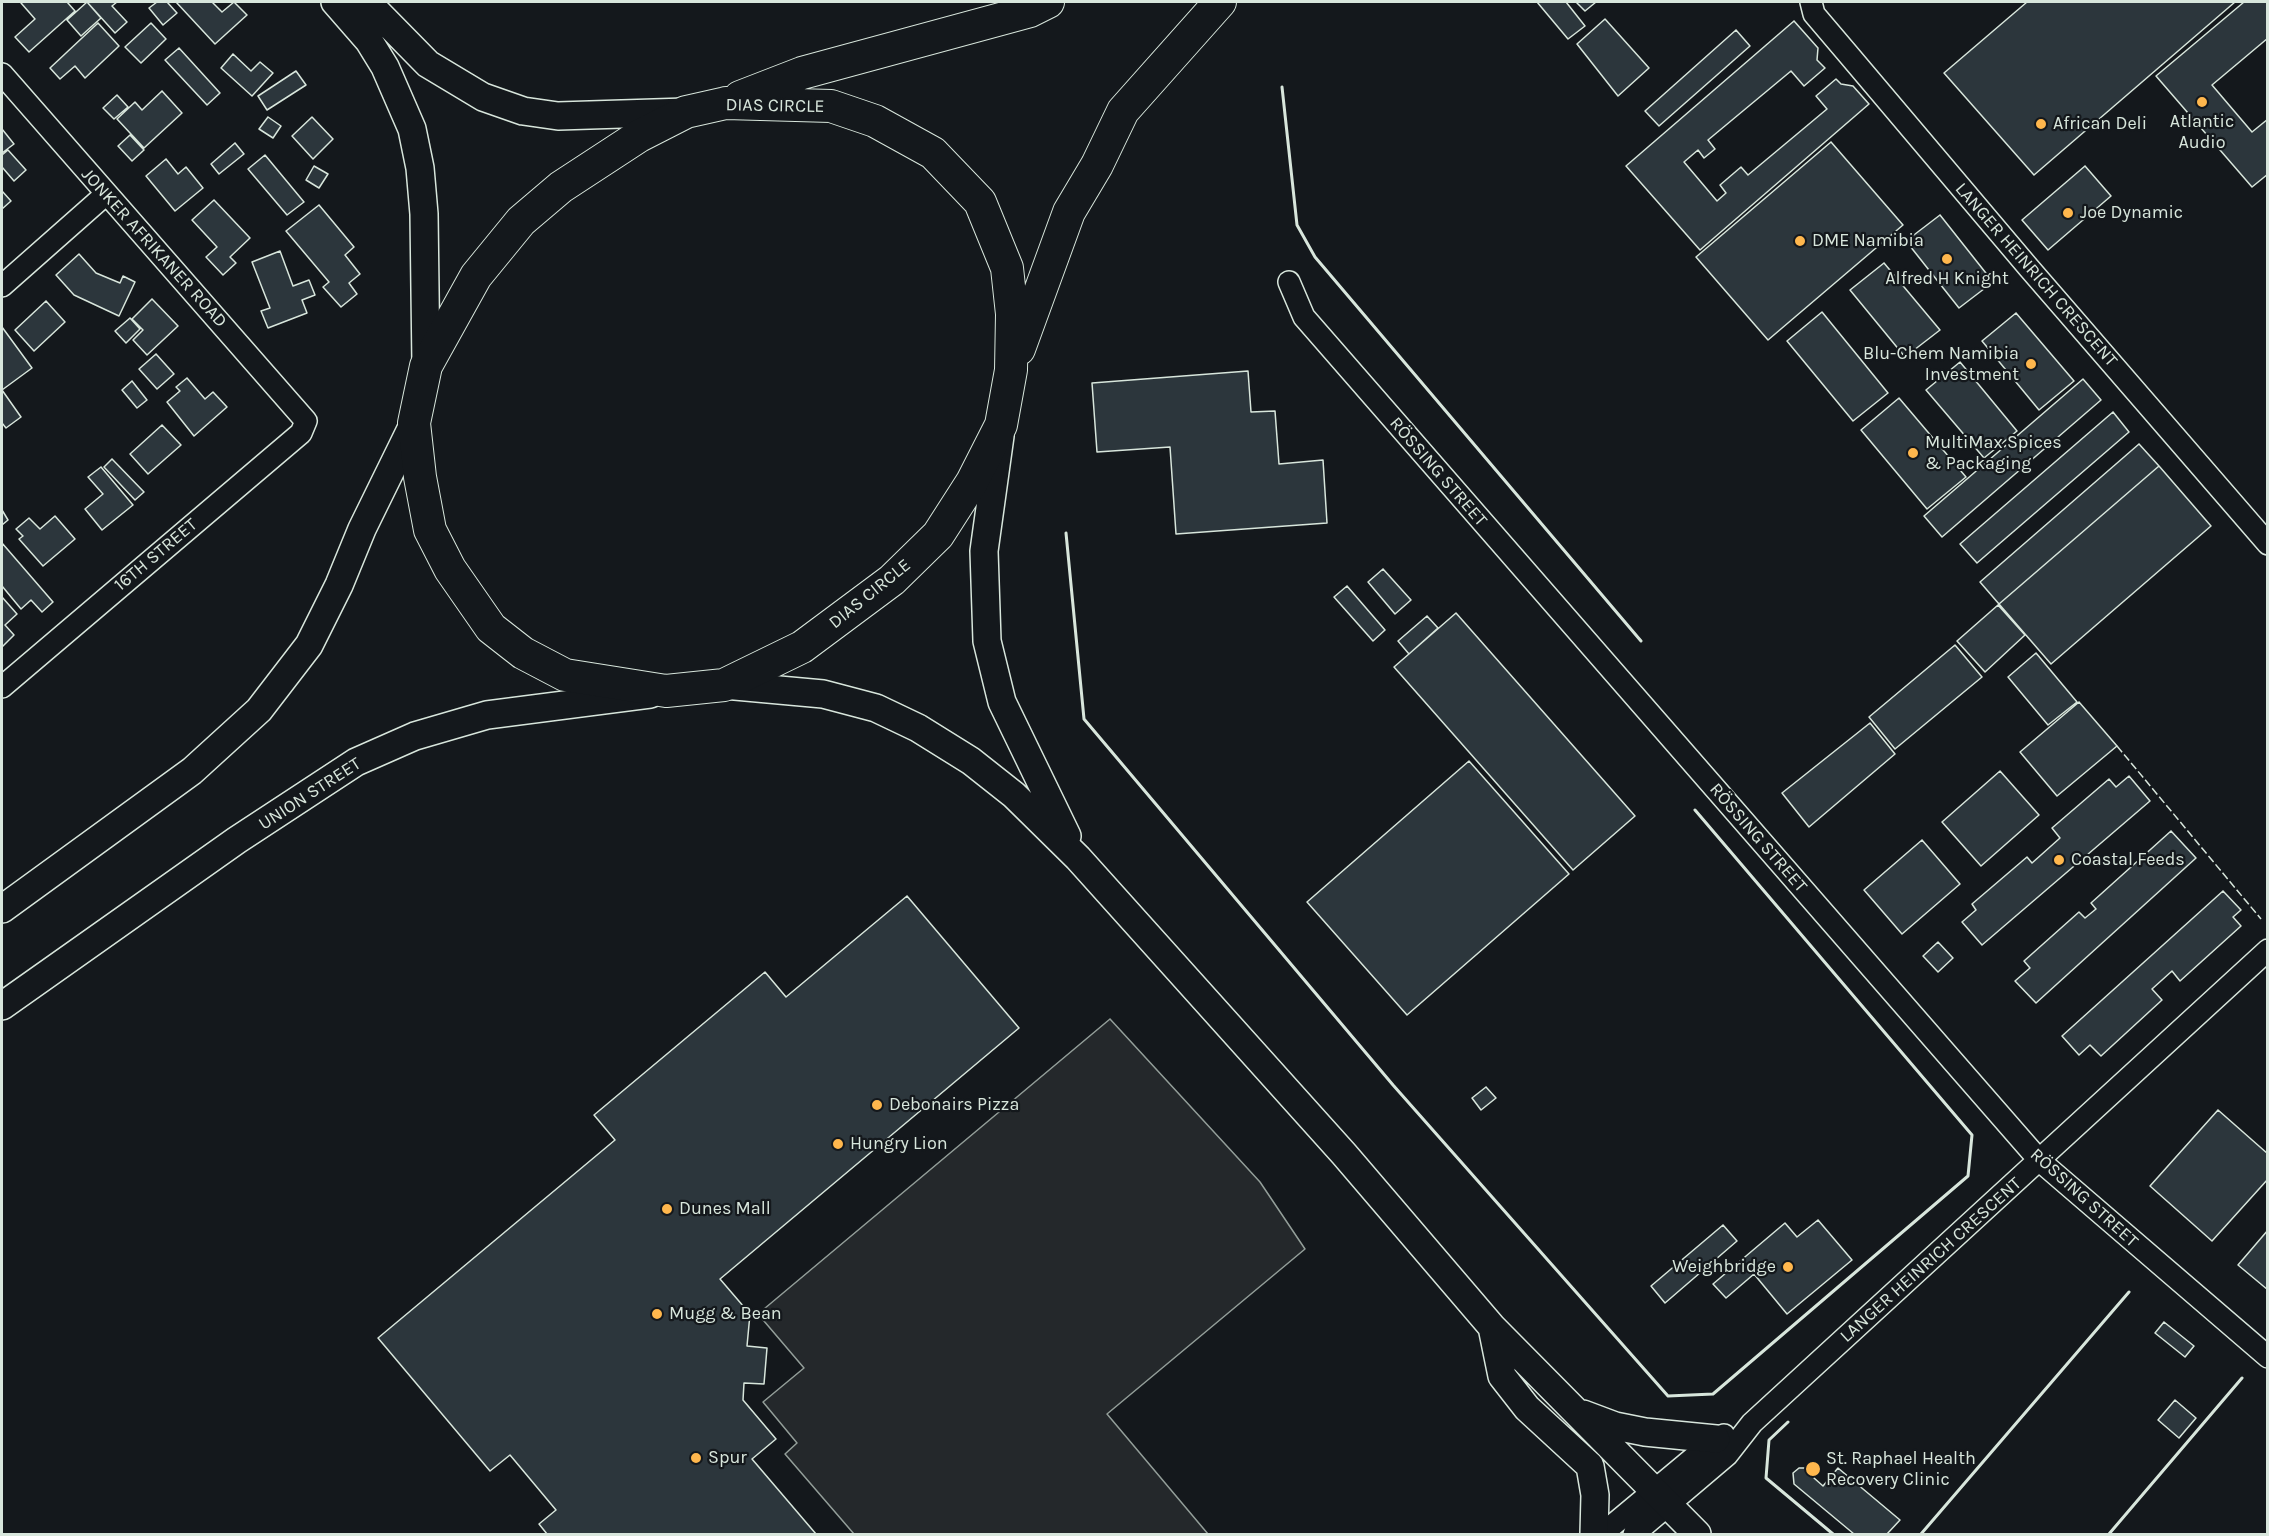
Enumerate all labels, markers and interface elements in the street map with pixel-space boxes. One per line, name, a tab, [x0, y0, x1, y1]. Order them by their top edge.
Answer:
street label: DIAS CIRCLE	[725, 94, 825, 118]
marker: Atlantic Audio	[2195, 95, 2209, 109]
place label: Atlantic Audio	[2170, 111, 2234, 154]
place label: African Deli	[2053, 113, 2147, 135]
marker: African Deli	[2034, 117, 2048, 131]
street label: JONKER AFRIKANER ROAD	[77, 164, 231, 332]
street label: LANGER HEINRICH CRESCENT	[1950, 179, 2122, 371]
place label: Joe Dynamic	[2080, 202, 2183, 224]
marker: Joe Dynamic	[2061, 206, 2075, 220]
place label: DME Namibia	[1812, 230, 1924, 252]
marker: DME Namibia	[1793, 234, 1807, 248]
marker: Alfred H Knight	[1940, 252, 1954, 266]
place label: Alfred H Knight	[1885, 268, 2009, 290]
place label: Blu-Chem Namibia Investment	[1863, 343, 2019, 386]
marker: Blu-Chem Namibia Investment	[2024, 357, 2038, 371]
street label: RÖSSING STREET	[1385, 413, 1491, 531]
place label: MultiMax Spices & Packaging	[1925, 432, 2062, 474]
marker: MultiMax Spices & Packaging	[1906, 446, 1920, 460]
street label: 16TH STREET	[110, 514, 202, 596]
street label: DIAS CIRCLE	[825, 554, 915, 634]
street label: UNION STREET	[255, 753, 365, 835]
street label: RÖSSING STREET	[1705, 779, 1811, 897]
place label: Coastal Feeds	[2071, 849, 2185, 871]
marker: Coastal Feeds	[2052, 853, 2066, 867]
place label: Debonairs Pizza	[889, 1094, 1019, 1116]
marker: Debonairs Pizza	[870, 1098, 884, 1112]
place label: Hungry Lion	[850, 1133, 948, 1155]
marker: Hungry Lion	[831, 1137, 845, 1151]
street label: RÖSSING STREET	[2026, 1144, 2142, 1252]
street label: LANGER HEINRICH CRESCENT	[1836, 1173, 2026, 1347]
place label: Dunes Mall	[679, 1198, 771, 1220]
marker: Dunes Mall	[660, 1202, 674, 1216]
place label: Weighbridge	[1672, 1256, 1776, 1278]
marker: Weighbridge	[1781, 1260, 1795, 1274]
place label: Mugg & Bean	[669, 1303, 782, 1325]
marker: Mugg & Bean	[650, 1307, 664, 1321]
place label: Spur	[708, 1447, 747, 1469]
place label: St. Raphael Health Recovery Clinic	[1826, 1448, 1976, 1490]
marker: Spur	[689, 1451, 703, 1465]
marker: St. Raphael Health Recovery Clinic	[1804, 1460, 1822, 1478]

